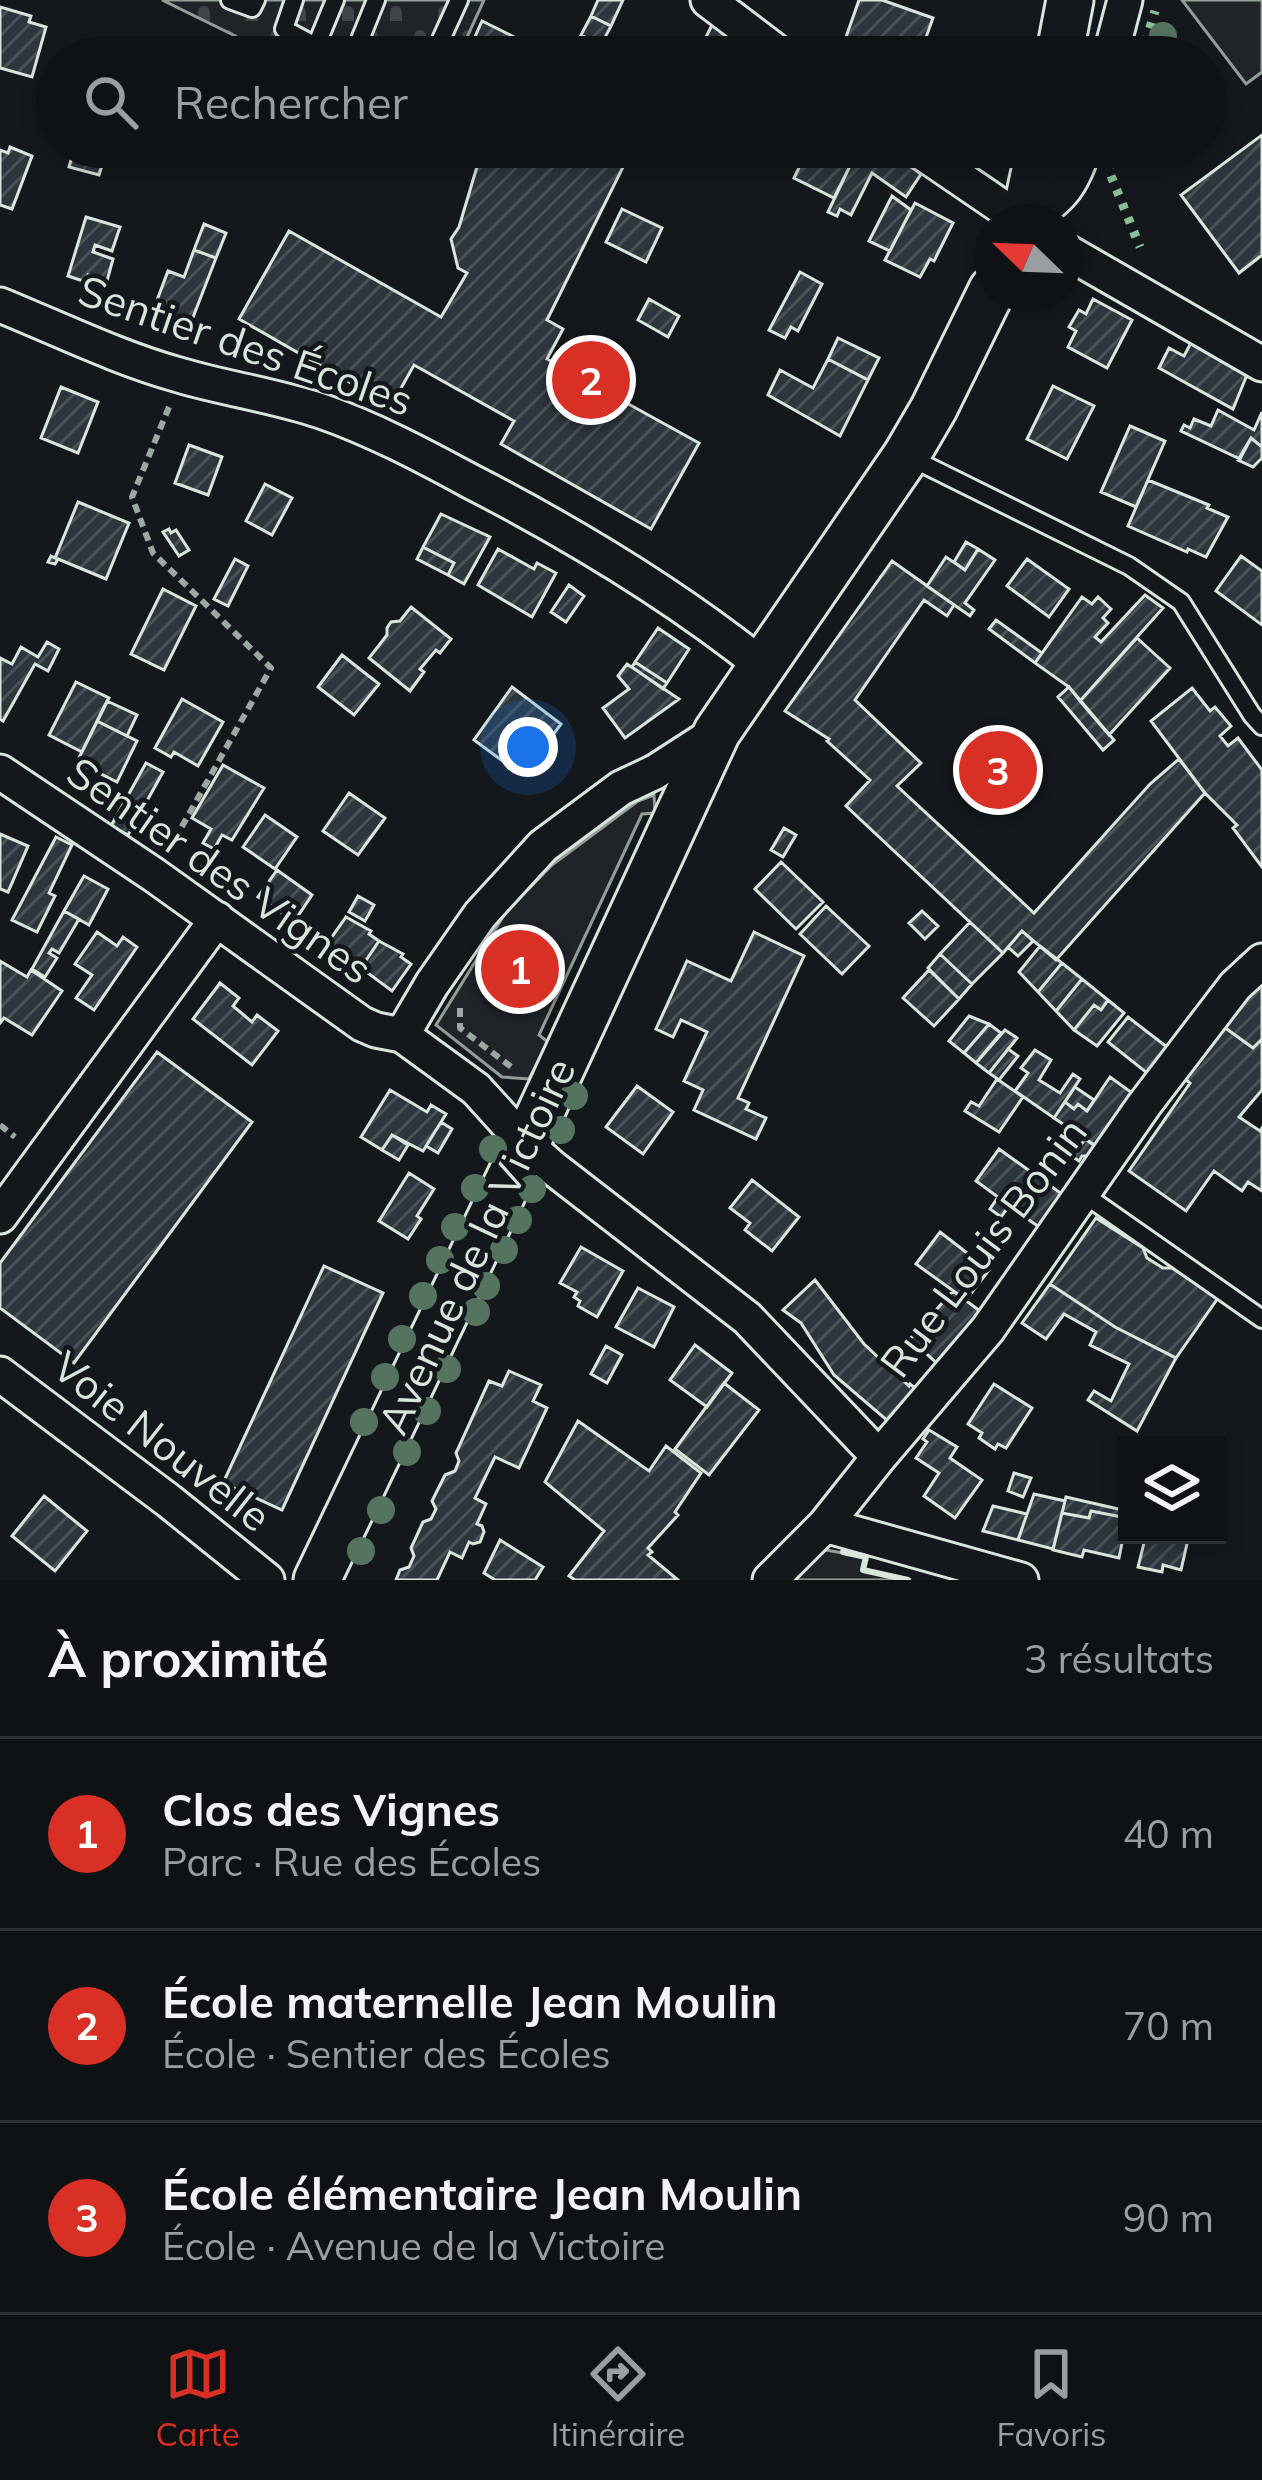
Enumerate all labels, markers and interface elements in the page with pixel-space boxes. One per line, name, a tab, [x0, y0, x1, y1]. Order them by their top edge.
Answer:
search box	[36, 36, 1226, 168]
icon: search	[78, 69, 144, 135]
text: Rechercher	[174, 74, 408, 130]
north arrow	[974, 204, 1082, 312]
street label: Sentier des Écoles	[72, 263, 420, 427]
pin: 2	[552, 335, 630, 425]
your location	[498, 717, 558, 777]
pin: 3	[959, 725, 1037, 815]
street label: Sentier des Vignes	[57, 745, 383, 995]
pin: 1	[481, 924, 559, 1014]
street label: Avenue de la Victoire	[366, 1050, 586, 1442]
street label: Rue Louis Bonin	[868, 1107, 1098, 1387]
street label: Voie Nouvelle	[42, 1339, 282, 1543]
map controls	[1118, 1436, 1226, 1544]
button: layers	[1118, 1436, 1226, 1544]
text: À proximité	[48, 1626, 329, 1690]
text: 3 résultats	[1024, 1634, 1214, 1683]
text: Clos des Vignes	[162, 1781, 500, 1837]
text: 1	[75, 1809, 99, 1858]
text: 40 m	[1123, 1809, 1214, 1858]
text: Parc · Rue des Écoles	[162, 1837, 541, 1886]
text: École maternelle Jean Moulin	[162, 1973, 778, 2029]
text: 2	[75, 2001, 99, 2050]
text: 70 m	[1123, 2001, 1214, 2050]
text: École · Sentier des Écoles	[162, 2029, 611, 2078]
text: École élémentaire Jean Moulin	[162, 2165, 802, 2221]
text: 3	[75, 2193, 99, 2242]
text: 90 m	[1123, 2193, 1214, 2242]
text: École · Avenue de la Victoire	[162, 2221, 665, 2270]
tab: Carte	[156, 2341, 240, 2454]
tab: Itinéraire	[551, 2341, 685, 2454]
tab: Favoris	[997, 2341, 1106, 2454]

